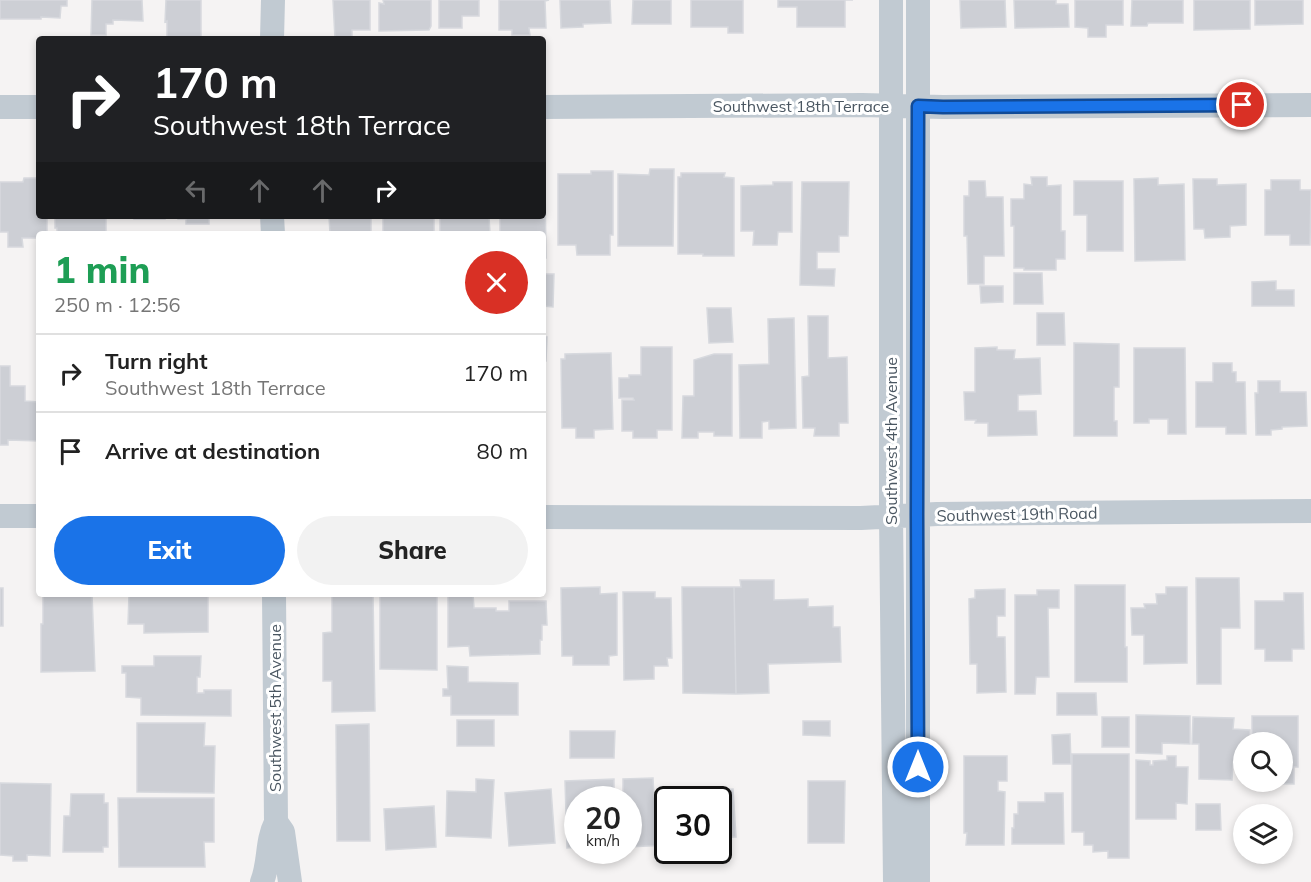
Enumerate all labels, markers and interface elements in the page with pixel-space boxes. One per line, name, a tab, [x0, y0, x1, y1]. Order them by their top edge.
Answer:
text: 170 m	[153, 56, 278, 109]
icon: right	[54, 60, 132, 138]
pin	[1216, 79, 1267, 130]
icon: arrive	[1225, 88, 1258, 121]
street label: Southwest 18th Terrace	[713, 96, 889, 116]
text: Southwest 18th Terrace	[153, 108, 451, 142]
icon: left	[180, 174, 213, 207]
icon: ahead	[243, 174, 276, 207]
icon: ahead	[306, 174, 339, 207]
icon: right	[369, 174, 402, 207]
text: 1 min	[54, 247, 150, 292]
button: close	[465, 251, 528, 314]
text: 250 m · 12:56	[54, 292, 180, 317]
text: Turn right	[105, 347, 208, 375]
icon: right	[54, 357, 87, 390]
street label: Southwest 4th Avenue	[881, 357, 901, 525]
text: 170 m	[463, 359, 528, 387]
text: Southwest 18th Terrace	[105, 375, 326, 400]
icon: arrive	[54, 435, 87, 468]
text: Arrive at destination	[105, 437, 320, 465]
text: 80 m	[477, 437, 528, 465]
street label: Southwest 19th Road	[936, 503, 1098, 525]
button: Exit	[54, 516, 285, 585]
button: Share	[297, 516, 528, 585]
street label: Southwest 5th Avenue	[265, 624, 285, 792]
map controls	[1233, 732, 1293, 864]
button: search	[1233, 732, 1293, 792]
position arrow	[886, 735, 950, 799]
speed limit sign: 30	[654, 786, 732, 864]
text: 20	[585, 799, 621, 837]
button: layers	[1233, 804, 1293, 864]
text: km/h	[586, 831, 620, 850]

